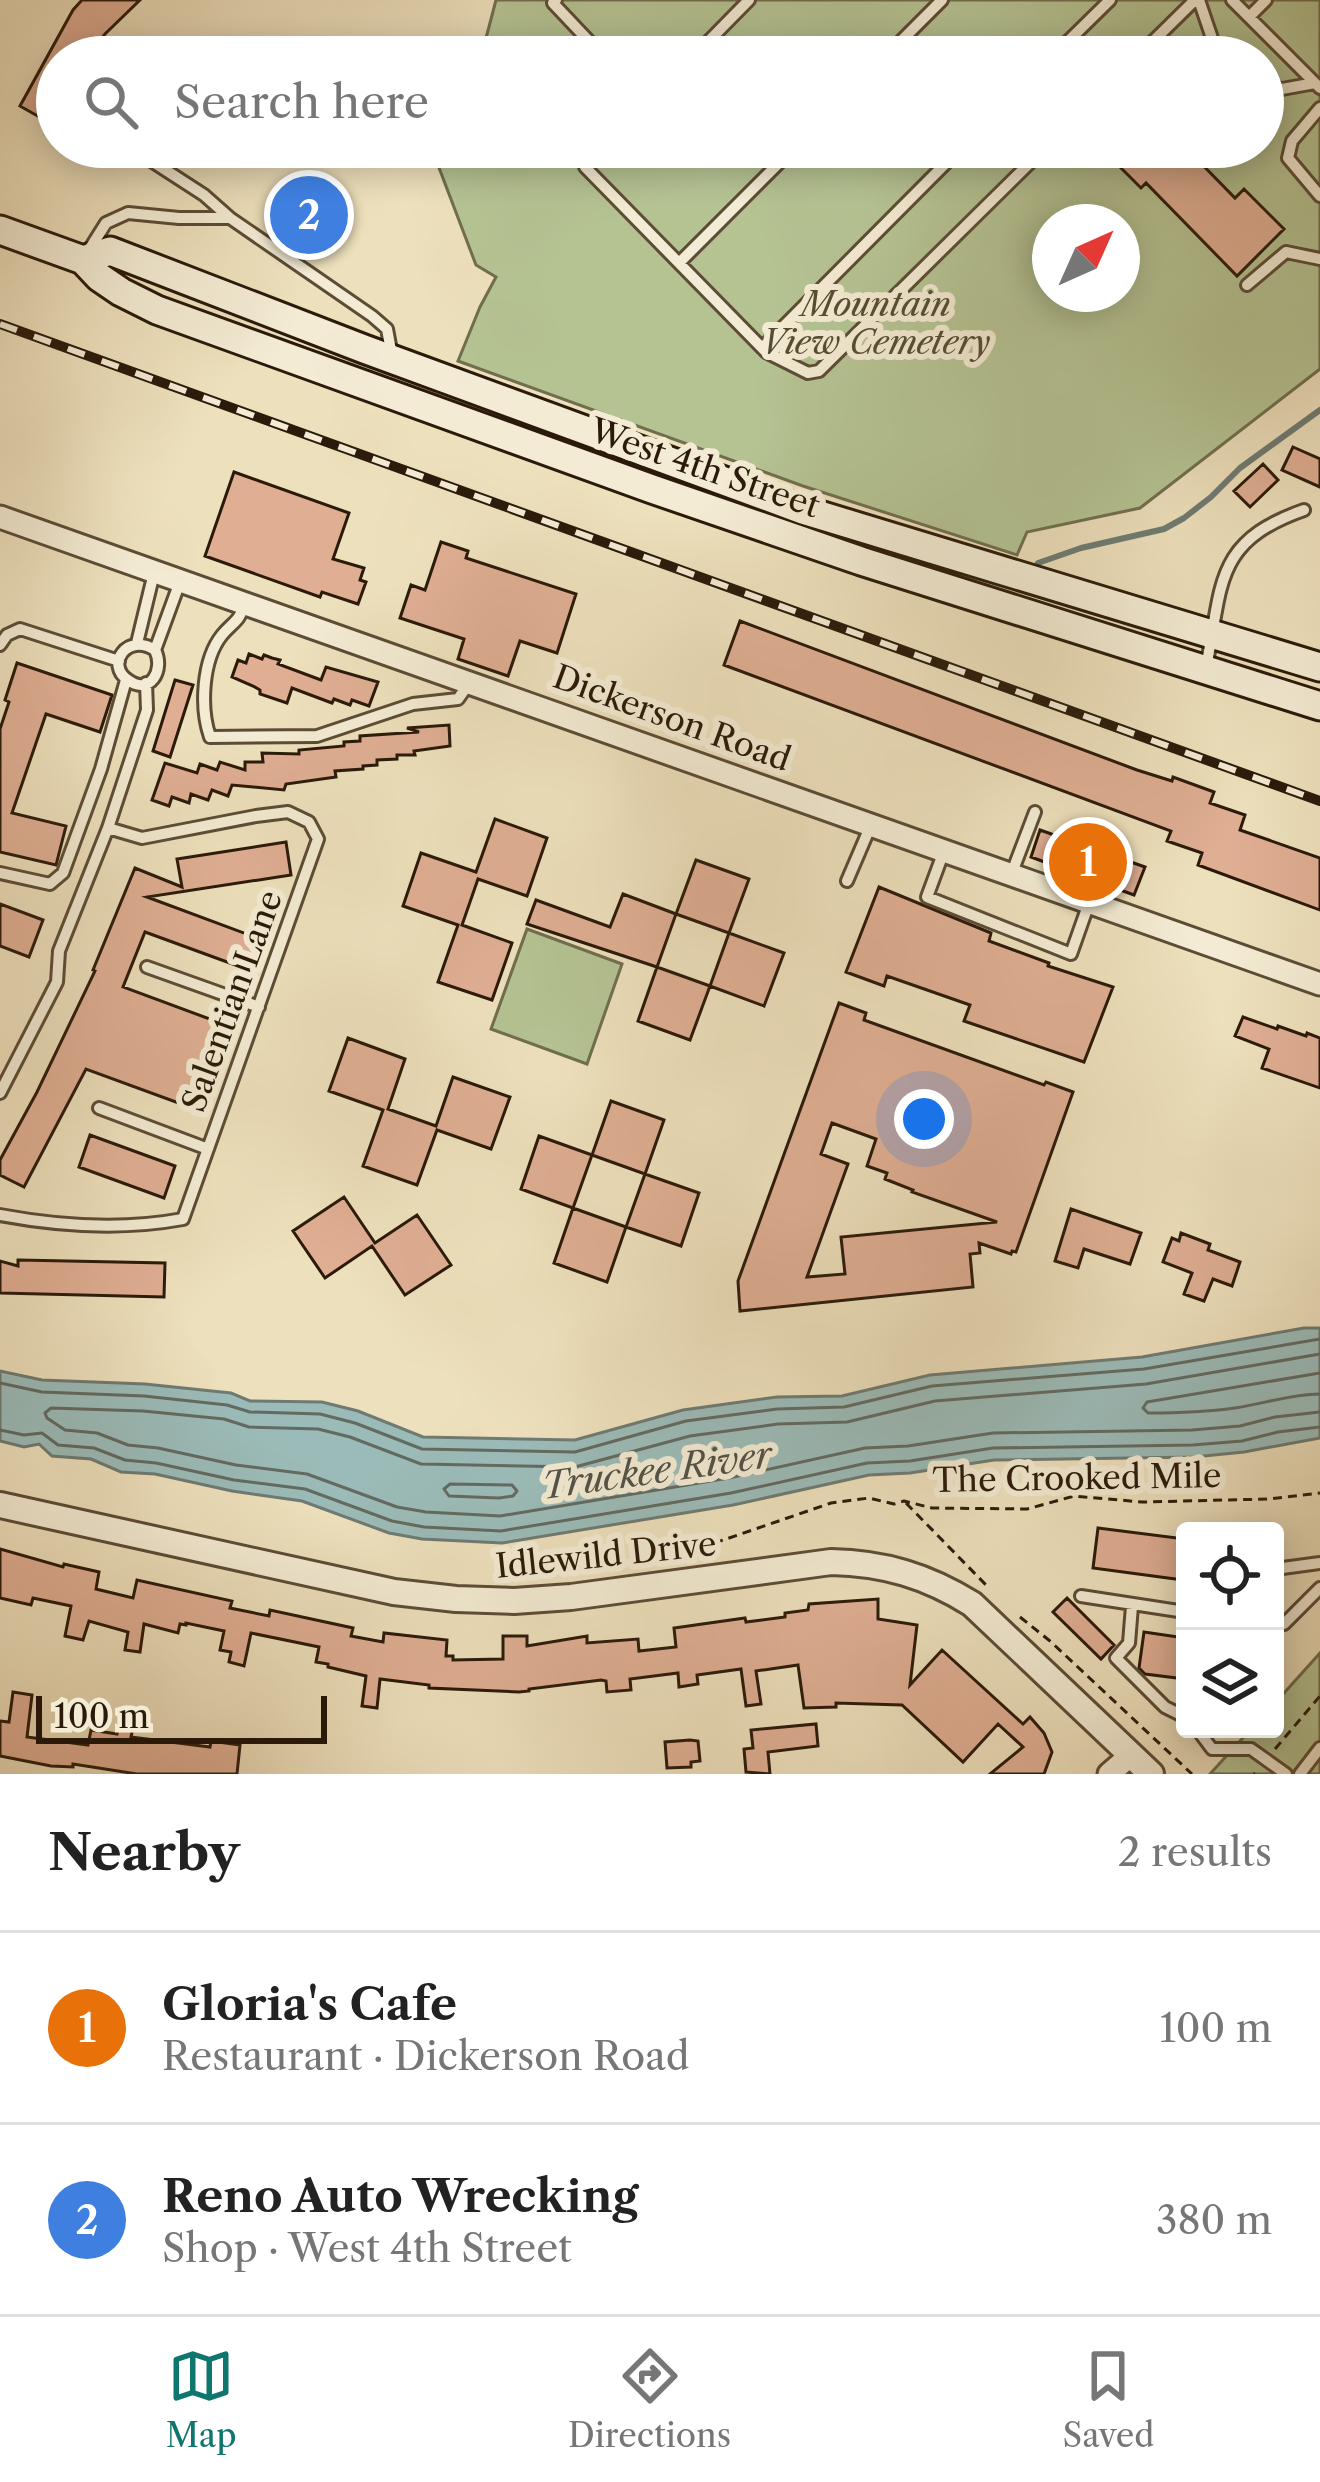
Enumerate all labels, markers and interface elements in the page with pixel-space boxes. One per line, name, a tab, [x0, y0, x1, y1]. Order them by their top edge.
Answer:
search box	[36, 36, 1284, 168]
icon: search	[78, 69, 144, 135]
text: Search here	[174, 74, 429, 130]
pin: 2	[270, 170, 348, 260]
north arrow	[1032, 204, 1140, 312]
park label: Mountain View Cemetery	[762, 284, 990, 363]
street label: West 4th Street	[584, 409, 826, 527]
street label: Dickerson Road	[548, 656, 796, 780]
pin: 1	[1049, 817, 1127, 907]
street label: Salentian Lane	[173, 885, 291, 1117]
your location	[894, 1089, 954, 1149]
water label: Truckee River	[539, 1432, 777, 1508]
street label: The Crooked Mile	[932, 1455, 1222, 1501]
map controls	[1176, 1522, 1284, 1738]
button: locate	[1176, 1522, 1284, 1630]
street label: Idlewild Drive	[494, 1523, 718, 1587]
button: layers	[1176, 1630, 1284, 1738]
scale bar	[36, 1690, 327, 1743]
text: 100 m	[54, 1696, 149, 1737]
text: Nearby	[48, 1821, 240, 1883]
text: 2 results	[1118, 1828, 1272, 1876]
text: Gloria's Cafe	[162, 1976, 457, 2032]
text: 1	[78, 2004, 96, 2052]
text: 100 m	[1159, 2004, 1272, 2052]
text: Restaurant · Dickerson Road	[162, 2032, 689, 2080]
text: Reno Auto Wrecking	[162, 2168, 639, 2224]
text: 2	[75, 2196, 99, 2244]
text: 380 m	[1156, 2196, 1272, 2244]
text: Shop · West 4th Street	[162, 2224, 572, 2272]
tab: Map	[166, 2343, 237, 2456]
tab: Directions	[568, 2343, 731, 2456]
tab: Saved	[1063, 2343, 1154, 2456]

